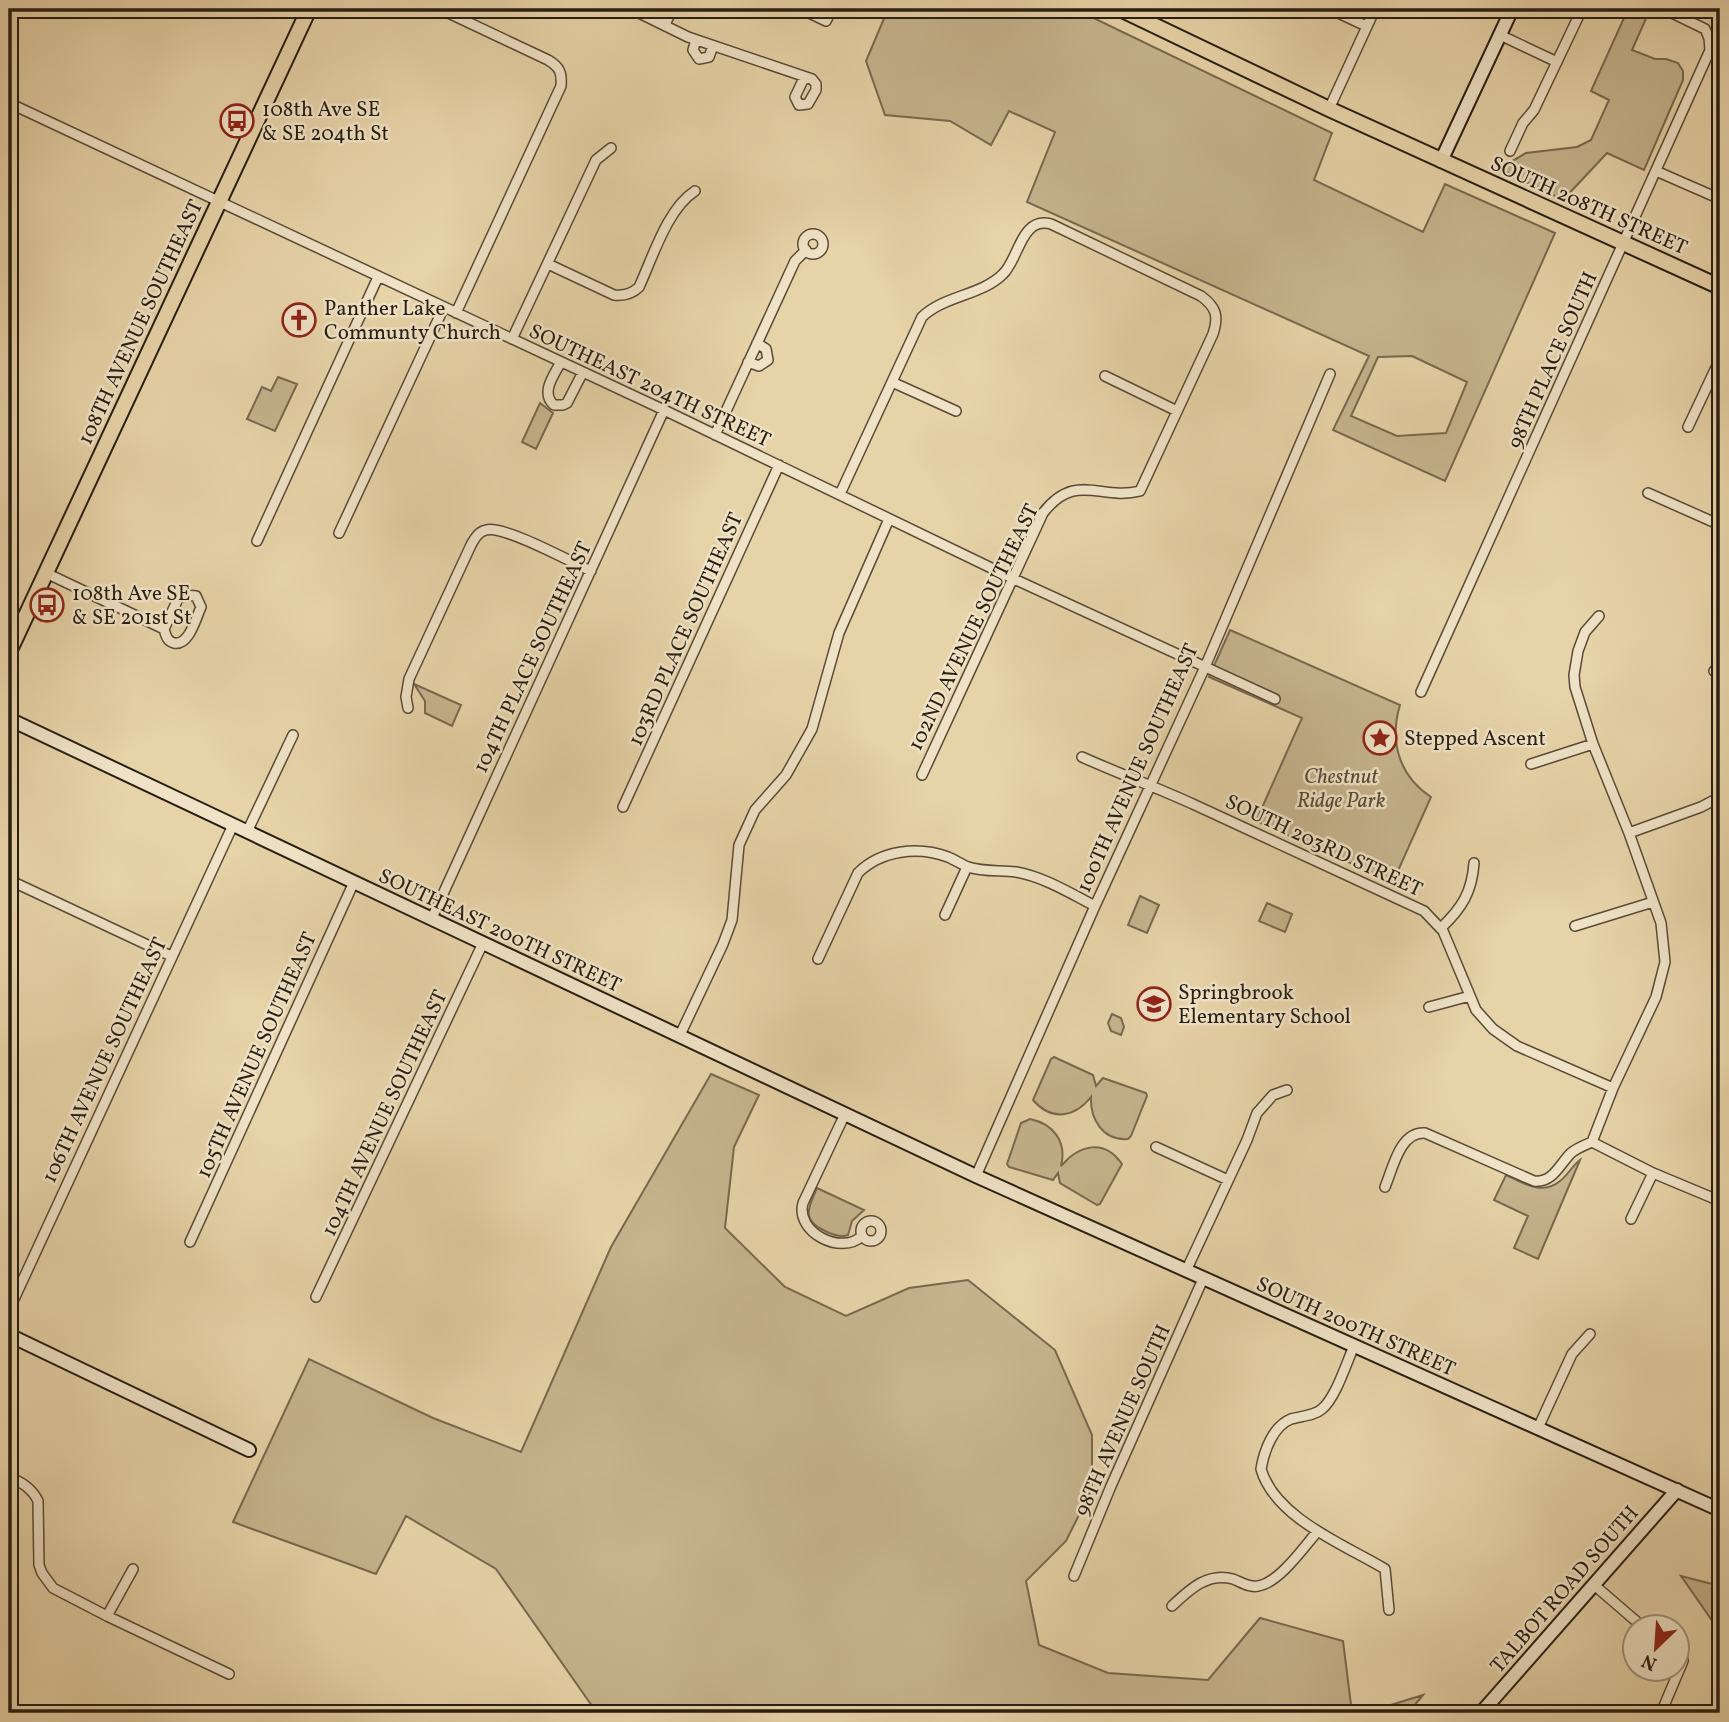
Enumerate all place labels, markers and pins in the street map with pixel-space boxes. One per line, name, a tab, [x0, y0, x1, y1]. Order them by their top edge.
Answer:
place label: 108th Ave SE & SE 204th St	[262, 96, 389, 149]
bus stop icon: 108th Ave SE & SE 204th St	[218, 102, 256, 140]
place label: Panther Lake Communty Church	[324, 295, 501, 348]
church icon: Panther Lake Communty Church	[280, 301, 318, 339]
place label: 108th Ave SE & SE 201st St	[72, 580, 192, 633]
bus stop icon: 108th Ave SE & SE 201st St	[28, 586, 66, 624]
place icon: Stepped Ascent	[1361, 719, 1399, 757]
place label: Stepped Ascent	[1404, 725, 1546, 754]
place label: Springbrook Elementary School	[1178, 979, 1351, 1032]
school or university icon: Springbrook Elementary School	[1135, 985, 1173, 1023]

